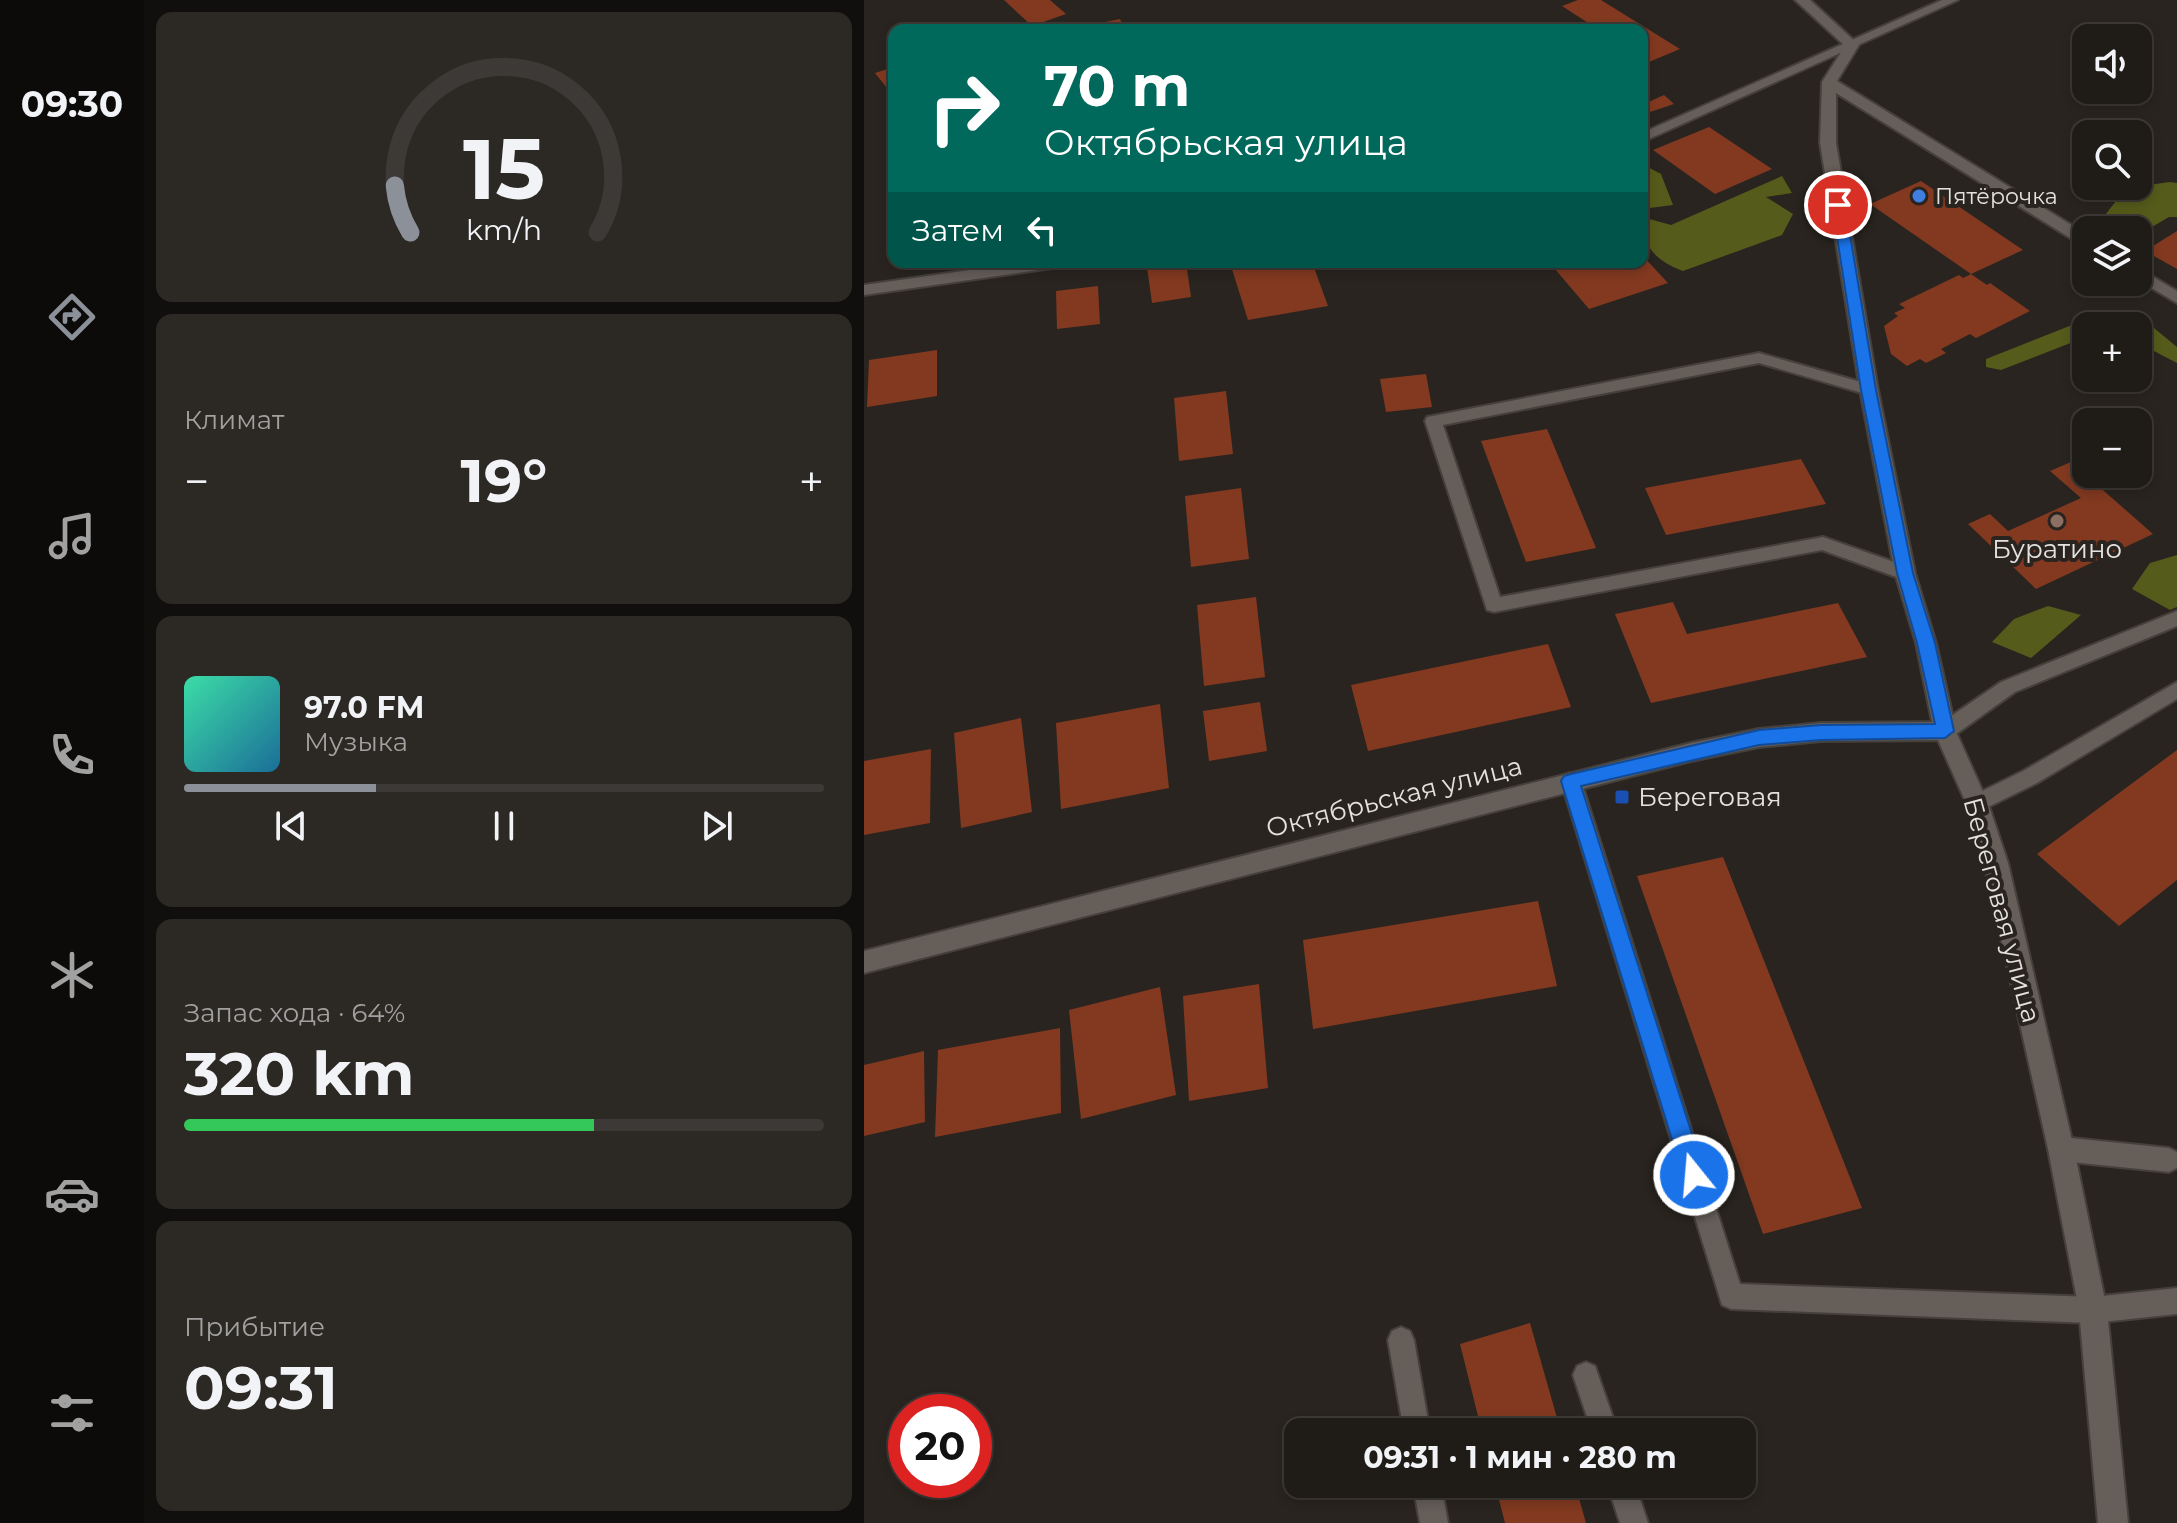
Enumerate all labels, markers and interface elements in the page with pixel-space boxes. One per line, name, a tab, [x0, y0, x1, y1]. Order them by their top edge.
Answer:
map controls	[2072, 24, 2152, 488]
button: sound	[2072, 24, 2152, 104]
text: 70 m	[1044, 52, 1190, 120]
icon: right	[912, 56, 1016, 160]
text: 09:30	[21, 82, 123, 126]
text: 15	[463, 118, 545, 220]
text: Октябрьская улица	[1044, 120, 1408, 164]
button: search	[2072, 120, 2152, 200]
pin	[1804, 171, 1872, 239]
icon: arrive	[1816, 183, 1860, 227]
place label: Пятёрочка	[1935, 183, 2058, 210]
marker: Пятёрочка	[1910, 187, 1928, 205]
icon: left	[1020, 208, 1064, 252]
text: km/h	[466, 212, 542, 247]
text: Затем	[912, 212, 1004, 249]
button: layers	[2072, 216, 2152, 296]
icon: directions	[44, 289, 100, 345]
button: +	[2072, 312, 2152, 392]
text: Климат	[184, 404, 284, 436]
button: −	[2072, 408, 2152, 488]
text: 19°	[461, 444, 547, 517]
text: −	[184, 454, 209, 508]
text: +	[799, 454, 824, 508]
icon: music	[44, 508, 100, 564]
marker: Буратино	[2048, 512, 2066, 530]
place label: Буратино	[1992, 533, 2122, 565]
text: 97.0 FM	[304, 689, 424, 726]
text: Музыка	[304, 726, 408, 758]
icon: phone	[44, 727, 100, 783]
street label: Октябрьская улица	[1263, 750, 1525, 844]
place label: Береговая	[1638, 781, 1782, 813]
marker: Береговая	[1613, 788, 1631, 806]
street label: Береговая улица	[1957, 794, 2047, 1026]
icon: previous	[269, 804, 313, 848]
icon: pause	[482, 804, 526, 848]
icon: next	[695, 804, 739, 848]
icon: climate	[44, 947, 100, 1003]
text: Запас хода · 64%	[184, 997, 405, 1029]
text: 320 km	[184, 1037, 414, 1110]
position arrow	[1652, 1133, 1736, 1217]
icon: car	[44, 1166, 100, 1222]
text: Прибытие	[184, 1311, 325, 1343]
text: 09:31	[184, 1351, 338, 1424]
icon: filters	[44, 1385, 100, 1441]
speed limit sign: 20	[888, 1394, 992, 1498]
text: 09:31 · 1 мин · 280 m	[1363, 1439, 1677, 1476]

